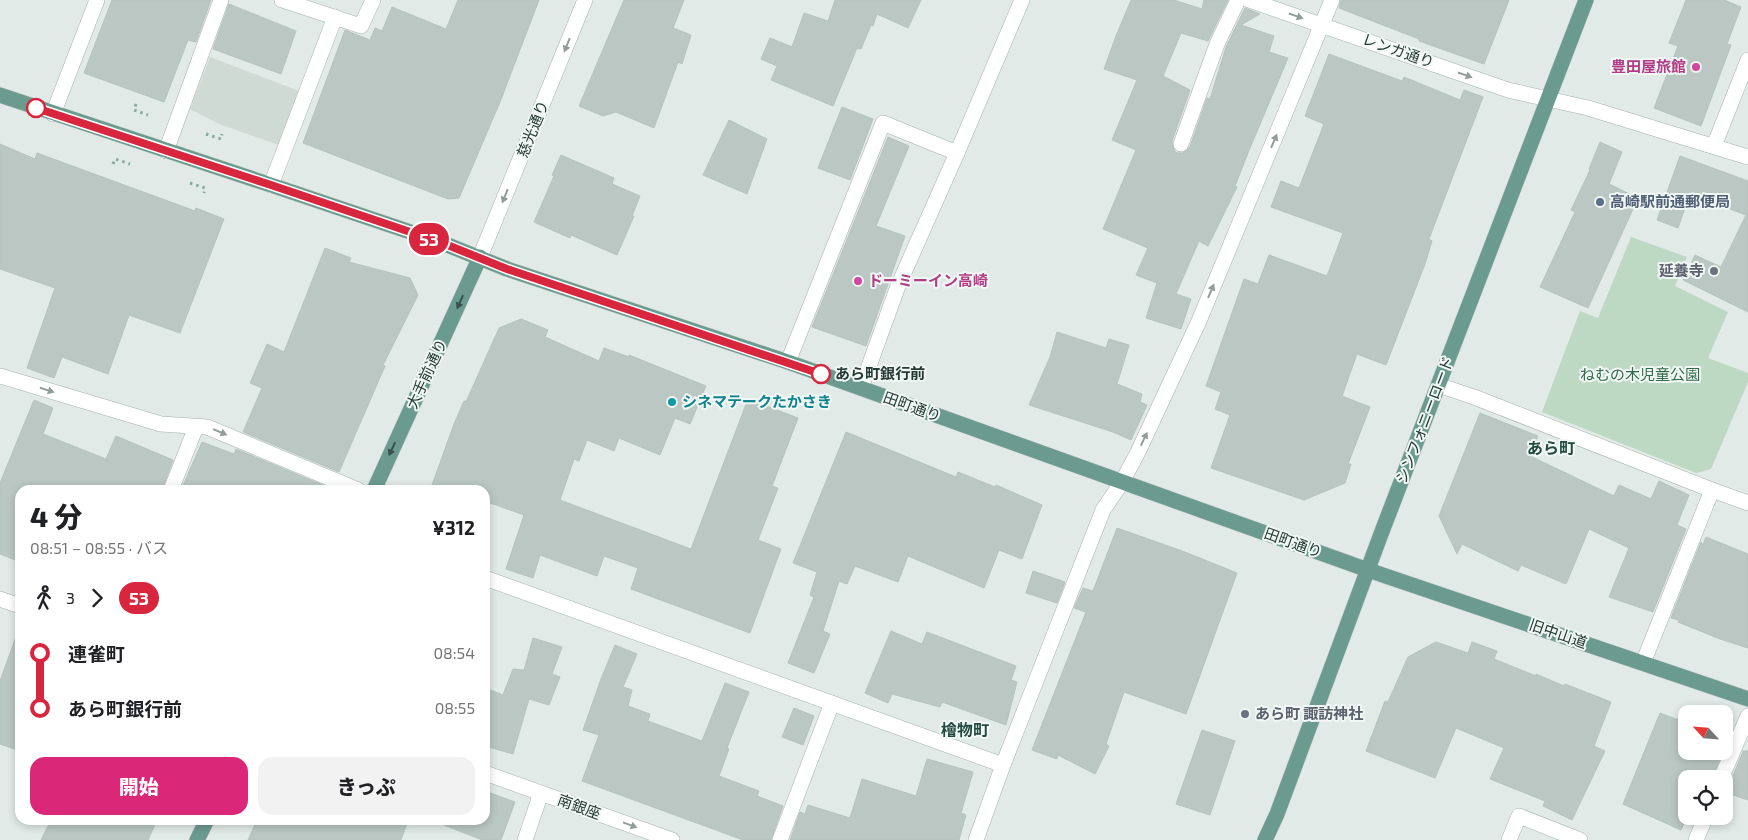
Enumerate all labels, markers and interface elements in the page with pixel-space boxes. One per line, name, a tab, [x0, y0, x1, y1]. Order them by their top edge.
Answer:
one-way arrow	[1288, 12, 1303, 20]
street label: レンガ通り	[1360, 29, 1437, 71]
one-way arrow	[562, 38, 570, 52]
place label: 豊田屋旅館	[1611, 57, 1686, 75]
marker: 豊田屋旅館	[1690, 61, 1702, 73]
one-way arrow	[1458, 72, 1473, 79]
street label: 慈光通り	[512, 97, 552, 160]
unlabelled marker	[26, 98, 46, 118]
one-way arrow	[1270, 133, 1278, 148]
one-way arrow	[501, 189, 509, 203]
place label: 高崎駅前通郵便局	[1610, 192, 1730, 210]
marker: 高崎駅前通郵便局	[1594, 196, 1606, 208]
line badge: 53	[406, 223, 452, 255]
text: 53	[419, 228, 439, 250]
place label: 延養寺	[1659, 261, 1704, 279]
marker: 延養寺	[1708, 265, 1720, 277]
place label: ドーミーイン高崎	[868, 271, 988, 289]
marker: ドーミーイン高崎	[852, 275, 864, 287]
one-way arrow	[1208, 284, 1216, 298]
one-way arrow	[456, 295, 464, 309]
street label: 大手前通り	[402, 336, 450, 411]
street label: シンフォニーロード	[1392, 354, 1457, 486]
marker: あら町銀行前	[811, 364, 831, 384]
place label: あら町銀行前	[835, 364, 925, 382]
park label: ねむの木児童公園	[1580, 365, 1700, 383]
one-way arrow	[39, 386, 54, 394]
street label: 田町通り	[881, 387, 944, 425]
place label: シネマテークたかさき	[682, 392, 832, 410]
marker: シネマテークたかさき	[666, 396, 678, 408]
one-way arrow	[213, 429, 227, 437]
one-way arrow	[1141, 432, 1149, 446]
district label: あら町	[1527, 438, 1575, 457]
one-way arrow	[388, 442, 396, 456]
text: 4 分	[30, 499, 82, 533]
text: ¥312	[432, 516, 475, 539]
street label: 田町通り	[1262, 523, 1325, 561]
text: 08:51 – 08:55 · バス	[30, 538, 168, 557]
icon: walk	[30, 584, 58, 612]
icon: forward	[83, 584, 111, 612]
text: 53	[129, 587, 149, 609]
text: 3	[66, 588, 75, 607]
street label: 旧中山道	[1527, 615, 1590, 651]
text: 連雀町	[68, 642, 125, 665]
text: 08:54	[433, 643, 475, 662]
text: あら町銀行前	[68, 697, 182, 720]
text: 08:55	[435, 698, 475, 717]
place label: あら町 諏訪神社	[1255, 704, 1363, 722]
north arrow	[1678, 705, 1732, 760]
map controls	[1678, 705, 1733, 825]
marker: あら町 諏訪神社	[1239, 708, 1251, 720]
district label: 檜物町	[941, 720, 989, 739]
button: 開始	[30, 757, 248, 815]
button: きっぷ	[258, 757, 475, 815]
button: locate	[1678, 770, 1733, 825]
street label: 南銀座	[555, 790, 604, 822]
one-way arrow	[623, 821, 638, 829]

